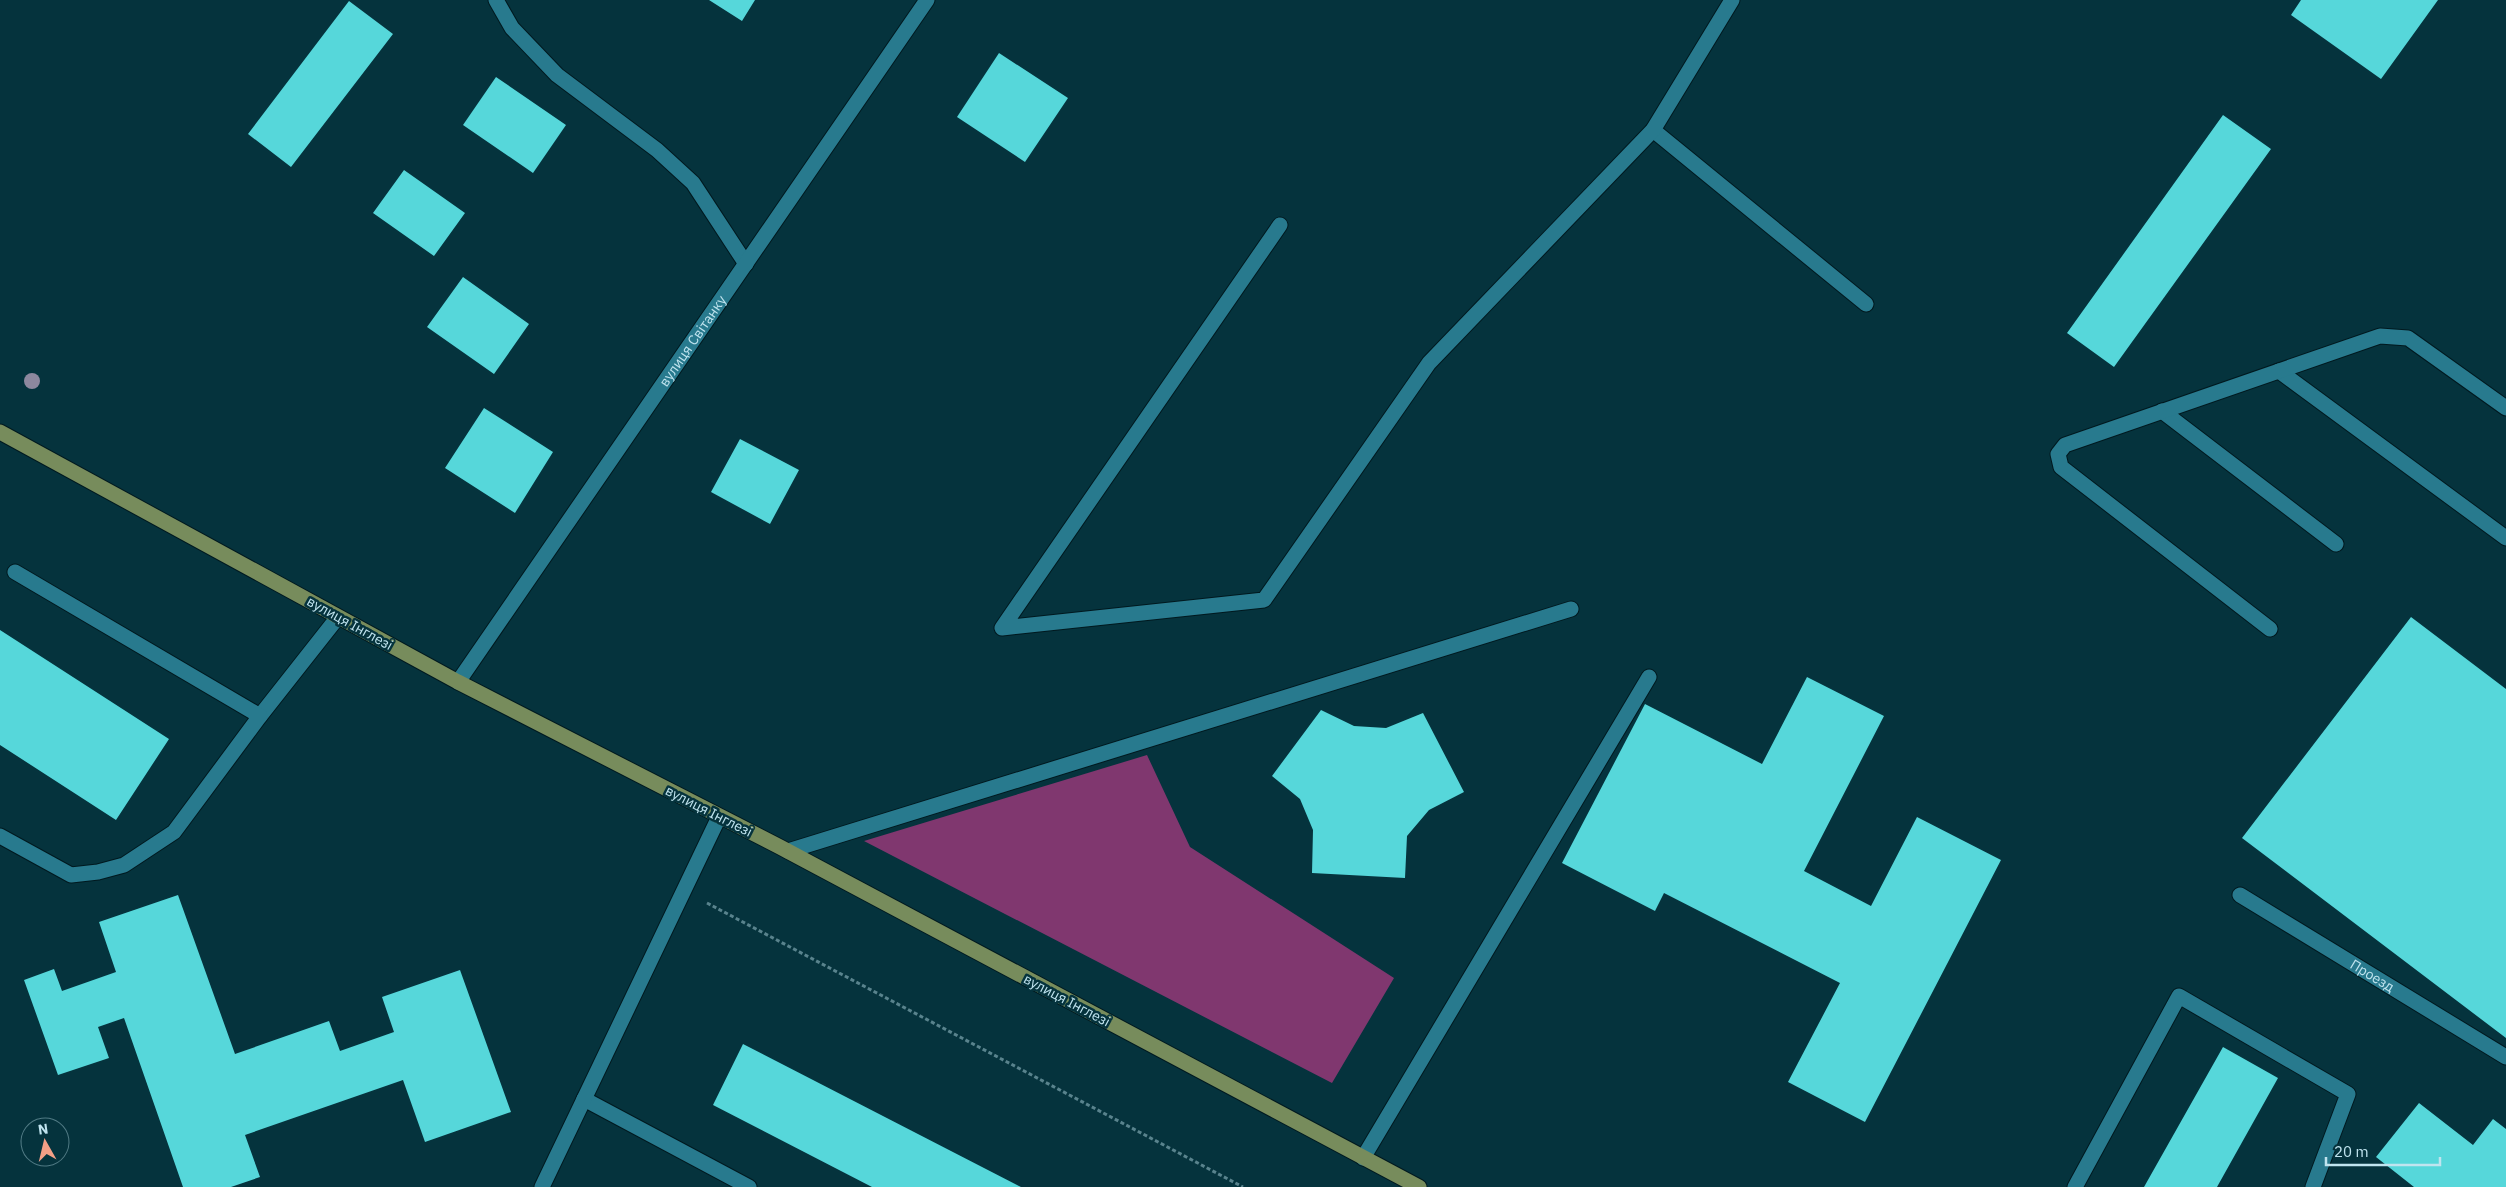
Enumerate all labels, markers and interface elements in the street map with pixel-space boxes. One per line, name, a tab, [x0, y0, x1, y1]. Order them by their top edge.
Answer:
street label: вулиця Світанку	[655, 292, 730, 390]
street label: вулиця Інглезі	[304, 592, 396, 654]
street label: вулиця Інглезі	[662, 781, 756, 841]
street label: Проезд	[2347, 955, 2398, 996]
street label: вулиця Інглезі	[1021, 970, 1113, 1030]
north arrow	[20, 1117, 70, 1167]
text: N	[37, 1120, 49, 1139]
scale bar	[2326, 1134, 2440, 1166]
text: 20 m	[2334, 1142, 2369, 1161]

